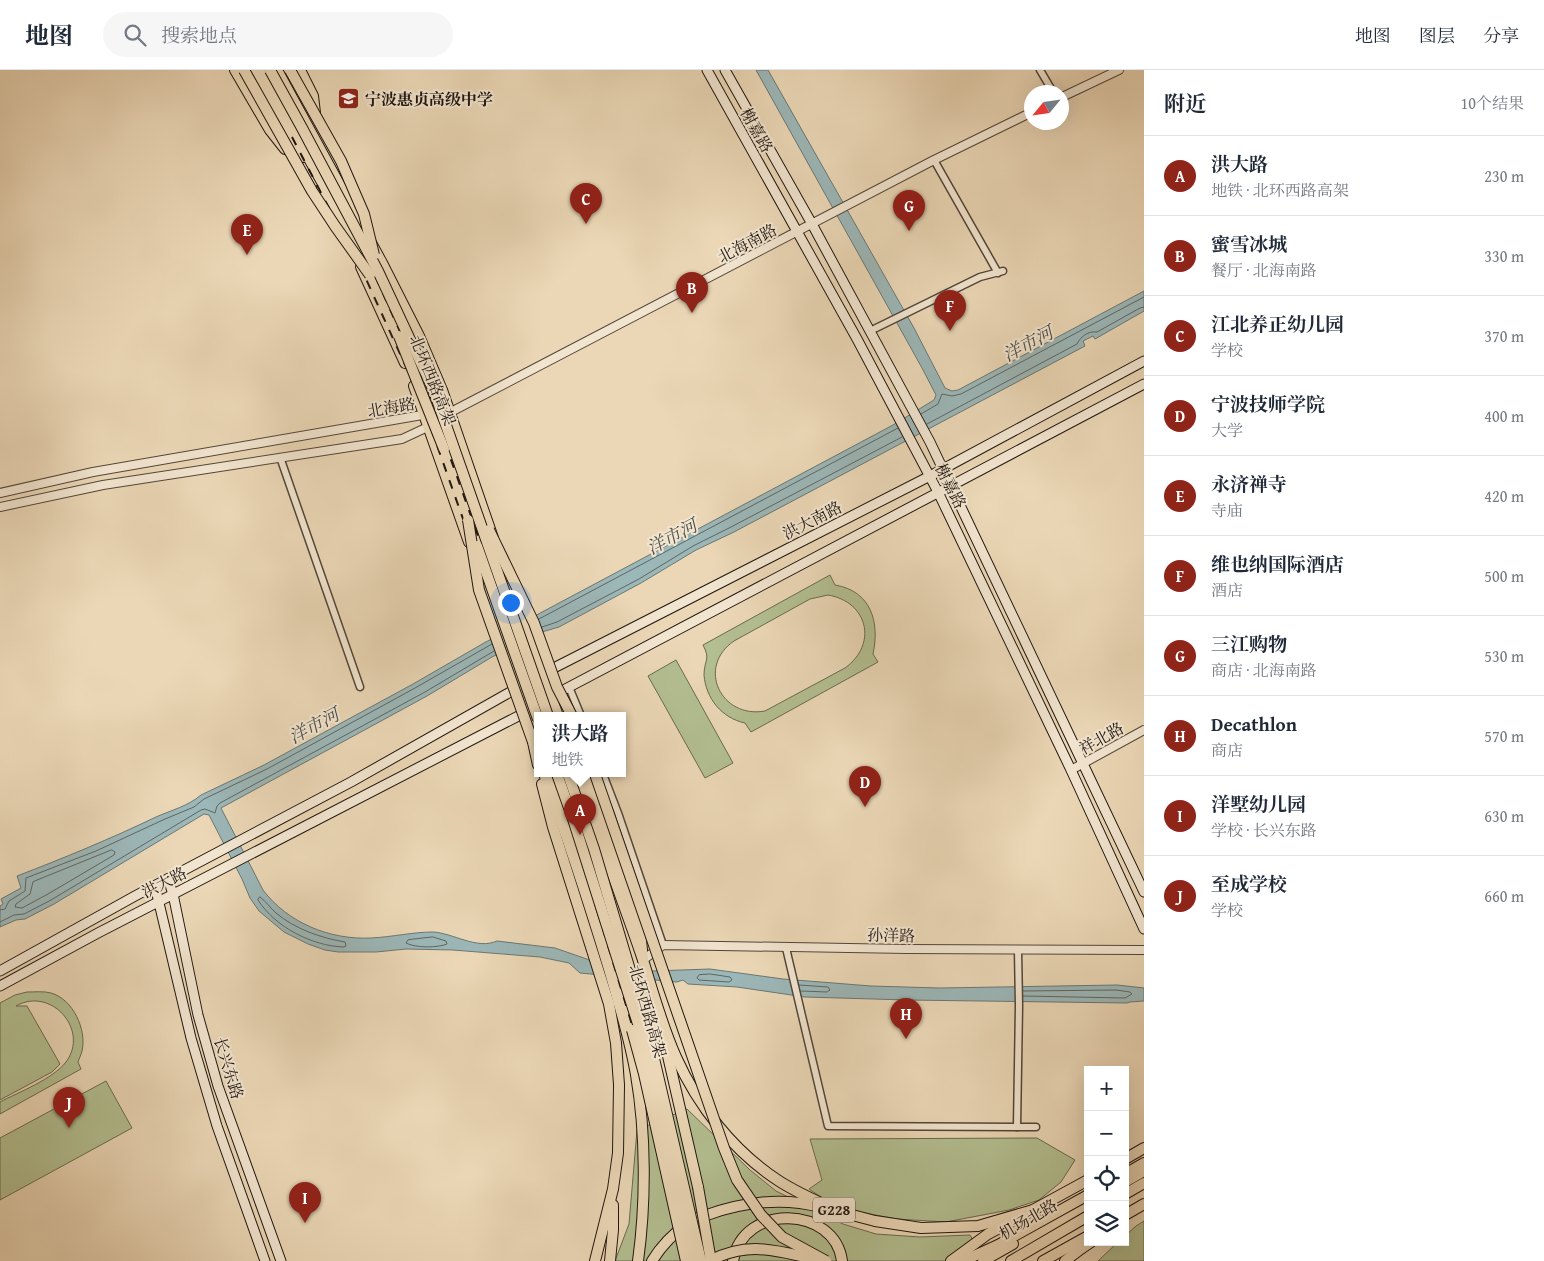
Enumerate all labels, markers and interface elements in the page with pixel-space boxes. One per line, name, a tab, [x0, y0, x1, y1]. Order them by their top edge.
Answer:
search box	[103, 12, 453, 57]
text: 地图	[25, 18, 73, 53]
icon: search	[121, 21, 149, 49]
text: 搜索地点	[161, 21, 237, 49]
text: 地图	[1355, 22, 1391, 49]
text: 图层	[1419, 22, 1455, 49]
text: 分享	[1483, 22, 1519, 49]
north arrow	[1024, 85, 1069, 130]
school or university icon: 宁波惠贞高级中学	[337, 87, 361, 111]
place label: 宁波惠贞高级中学	[365, 87, 493, 111]
text: 附近	[1164, 88, 1206, 119]
text: 10个结果	[1461, 91, 1524, 115]
street label: 榭嘉路	[735, 103, 779, 157]
text: 洪大路	[1211, 150, 1268, 178]
text: A	[1175, 164, 1185, 188]
text: 230 m	[1484, 164, 1524, 188]
text: 地铁 · 北环西路高架	[1211, 178, 1349, 202]
pin: C	[570, 183, 602, 224]
pin: G	[893, 190, 925, 231]
pin: E	[231, 214, 263, 255]
street label: 北海南路	[713, 217, 781, 269]
text: 蜜雪冰城	[1211, 230, 1287, 258]
text: B	[1175, 244, 1185, 268]
text: 330 m	[1484, 244, 1524, 268]
text: 餐厅 · 北海南路	[1211, 258, 1317, 282]
pin: B	[676, 272, 708, 313]
pin: F	[934, 290, 966, 331]
text: 江北养正幼儿园	[1211, 310, 1344, 338]
water label: 洋市河	[998, 318, 1061, 368]
text: C	[1175, 324, 1185, 348]
text: 370 m	[1484, 324, 1524, 348]
street label: 北环西路高架	[404, 331, 462, 429]
text: 学校	[1211, 338, 1243, 362]
text: 宁波技师学院	[1211, 390, 1325, 418]
street label: 北海路	[365, 391, 417, 423]
text: D	[1175, 404, 1185, 428]
text: 400 m	[1484, 404, 1524, 428]
text: 大学	[1211, 418, 1243, 442]
street label: 榭嘉路	[929, 459, 973, 513]
text: 永济禅寺	[1211, 470, 1287, 498]
text: E	[1176, 484, 1184, 508]
text: 420 m	[1484, 484, 1524, 508]
street label: 洪大南路	[778, 495, 846, 545]
text: 寺庙	[1211, 498, 1243, 522]
water label: 洋市河	[642, 511, 705, 561]
text: 维也纳国际酒店	[1211, 550, 1344, 578]
text: F	[1176, 564, 1184, 588]
text: 500 m	[1484, 564, 1524, 588]
text: 酒店	[1211, 578, 1243, 602]
your location	[498, 590, 524, 616]
text: 三江购物	[1211, 630, 1287, 658]
text: G	[1175, 644, 1185, 668]
text: 530 m	[1484, 644, 1524, 668]
text: 商店 · 北海南路	[1211, 658, 1317, 682]
water label: 洋市河	[284, 700, 347, 750]
text: Decathlon	[1211, 710, 1297, 738]
popup	[534, 712, 626, 777]
street label: 祥北路	[1074, 716, 1128, 760]
text: 洪大路	[551, 719, 609, 747]
text: H	[1174, 724, 1186, 748]
text: 570 m	[1484, 724, 1524, 748]
text: 商店	[1211, 738, 1243, 762]
text: 地铁	[551, 747, 584, 771]
pin: D	[849, 766, 881, 807]
text: 洋墅幼儿园	[1211, 790, 1306, 818]
pin: A	[564, 794, 596, 835]
text: I	[1177, 804, 1183, 828]
text: 630 m	[1484, 804, 1524, 828]
text: 学校 · 长兴东路	[1211, 818, 1317, 842]
street label: 洪大路	[137, 860, 191, 904]
text: 至成学校	[1211, 870, 1287, 898]
text: J	[1177, 884, 1183, 908]
text: 660 m	[1484, 884, 1524, 908]
text: 学校	[1211, 898, 1243, 922]
street label: 孙洋路	[867, 923, 915, 947]
street label: 北环西路高架	[623, 962, 673, 1060]
pin: H	[890, 998, 922, 1039]
street label: 长兴东路	[208, 1034, 250, 1102]
map controls	[1084, 1066, 1129, 1246]
button: +	[1084, 1066, 1129, 1111]
pin: J	[53, 1087, 85, 1128]
button: −	[1084, 1111, 1129, 1156]
button: locate	[1084, 1156, 1129, 1201]
pin: I	[289, 1182, 321, 1223]
street label: 机场北路	[994, 1193, 1062, 1245]
road number: G228	[813, 1198, 855, 1222]
button: layers	[1084, 1201, 1129, 1246]

